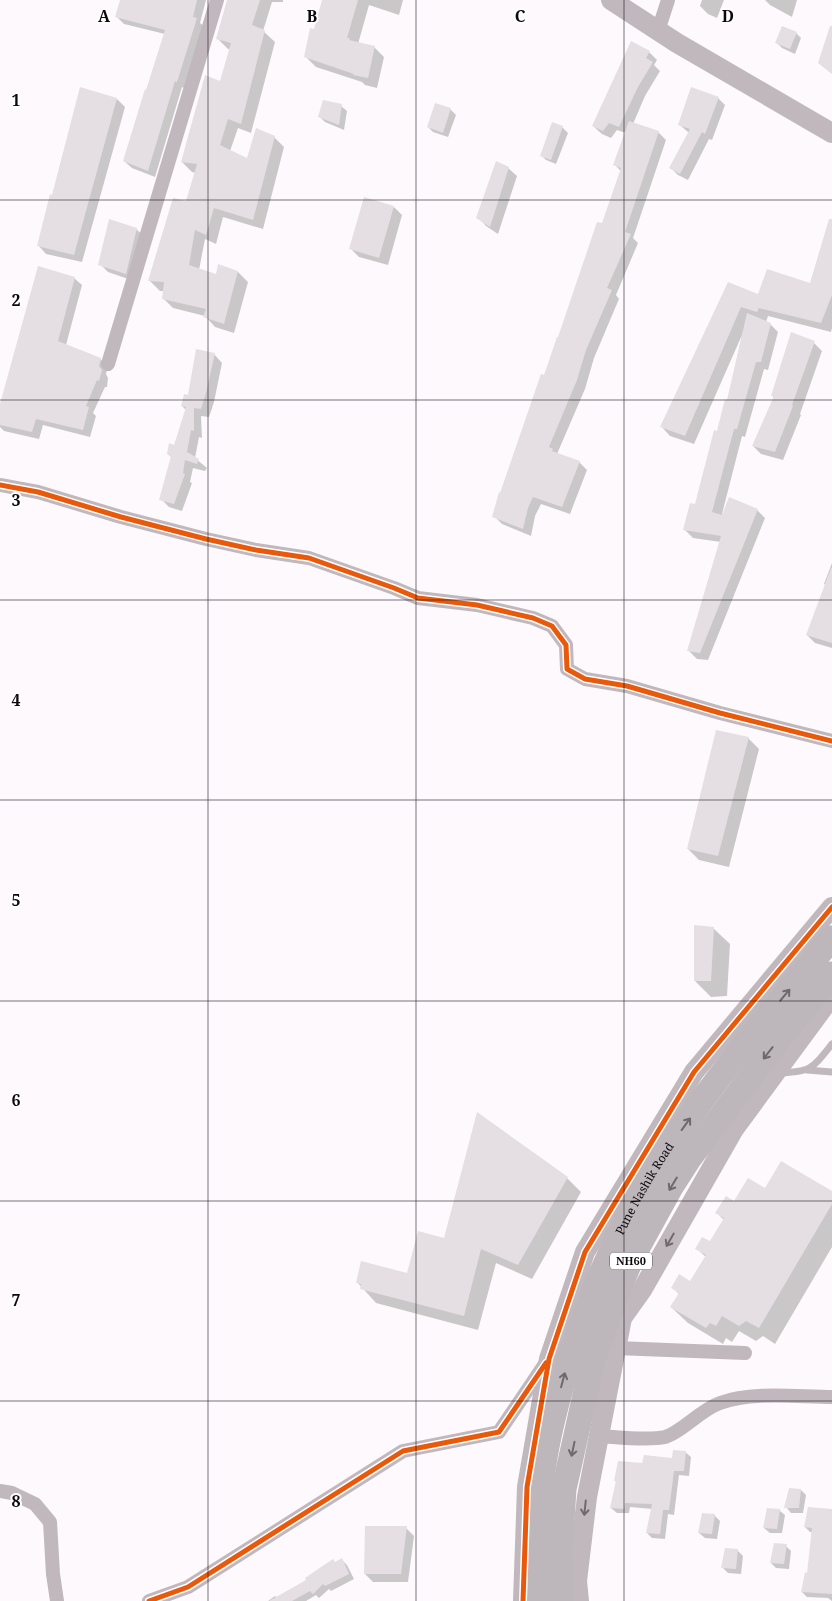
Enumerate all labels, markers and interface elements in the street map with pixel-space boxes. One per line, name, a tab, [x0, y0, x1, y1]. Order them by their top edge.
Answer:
text: A	[98, 5, 111, 27]
text: B	[307, 5, 318, 27]
text: C	[515, 5, 526, 27]
text: D	[722, 5, 734, 27]
text: 1	[11, 89, 21, 111]
text: 2	[11, 289, 21, 311]
text: 3	[11, 489, 21, 511]
text: 4	[11, 689, 21, 711]
text: 5	[11, 889, 21, 911]
one-way arrow	[779, 989, 790, 1002]
one-way arrow	[763, 1046, 774, 1059]
text: 6	[11, 1089, 21, 1111]
one-way arrow	[681, 1117, 691, 1131]
street label: Pune Nashik Road	[611, 1138, 678, 1238]
one-way arrow	[667, 1177, 677, 1191]
one-way arrow	[665, 1233, 675, 1248]
road number: NH60	[610, 1252, 652, 1270]
text: 7	[11, 1289, 21, 1311]
one-way arrow	[559, 1372, 569, 1388]
one-way arrow	[568, 1441, 577, 1457]
text: 8	[11, 1490, 21, 1512]
one-way arrow	[580, 1500, 590, 1516]

